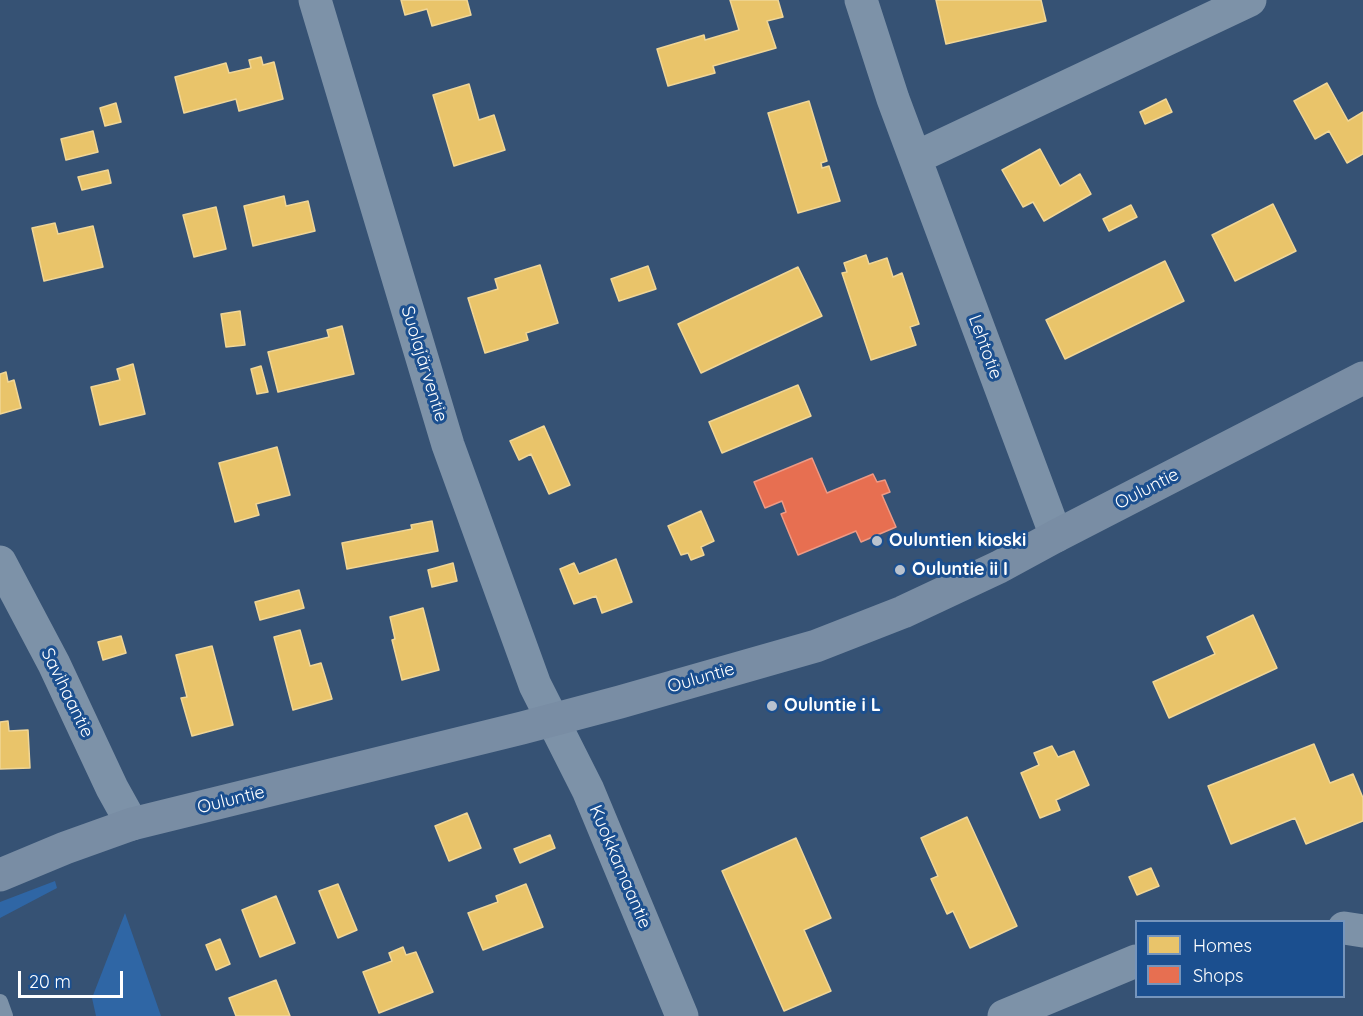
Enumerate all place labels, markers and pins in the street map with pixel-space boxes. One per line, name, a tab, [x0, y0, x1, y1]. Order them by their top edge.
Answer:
place label: Ouluntien kioski	[889, 530, 1026, 552]
marker: Ouluntien kioski	[870, 534, 884, 548]
place label: Ouluntie ii I	[912, 559, 1008, 581]
marker: Ouluntie ii I	[893, 563, 907, 577]
place label: Ouluntie i L	[784, 695, 881, 717]
marker: Ouluntie i L	[765, 699, 779, 713]

